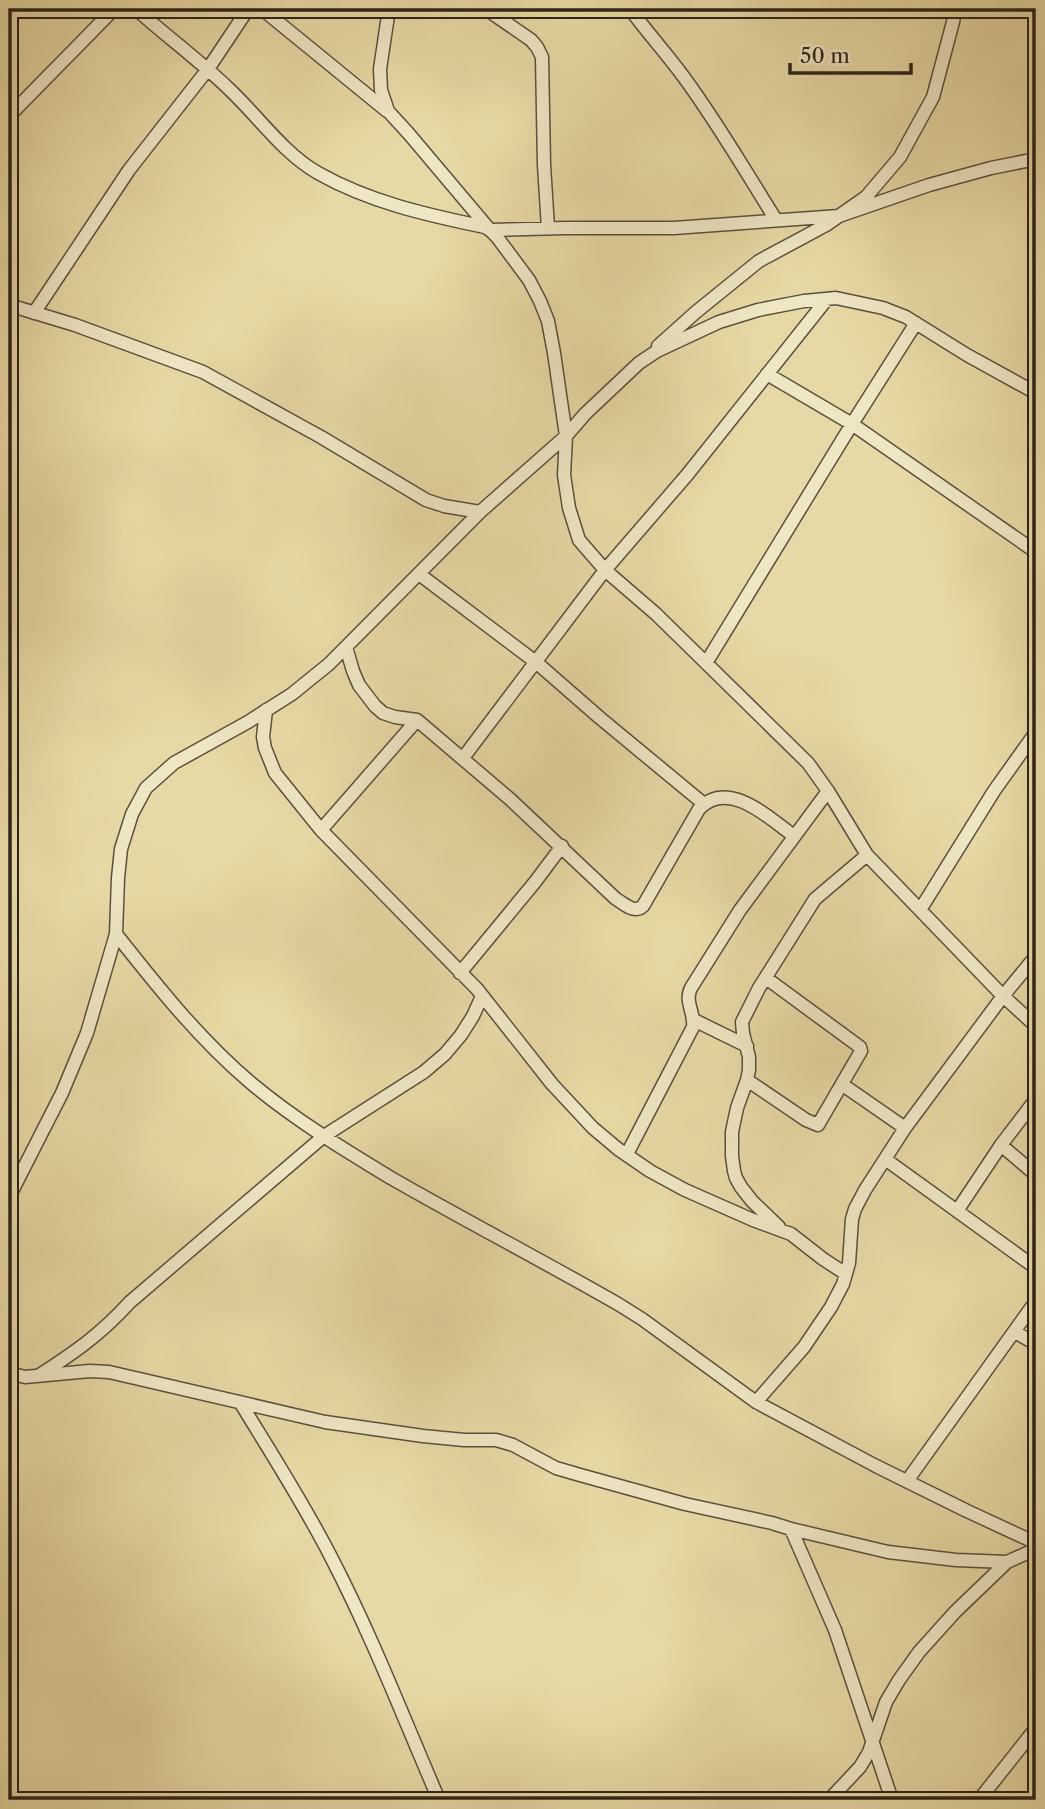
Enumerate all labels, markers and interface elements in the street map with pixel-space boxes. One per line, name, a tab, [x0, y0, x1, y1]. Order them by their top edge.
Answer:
scale bar	[790, 32, 910, 76]
text: 50 m	[800, 43, 850, 68]

